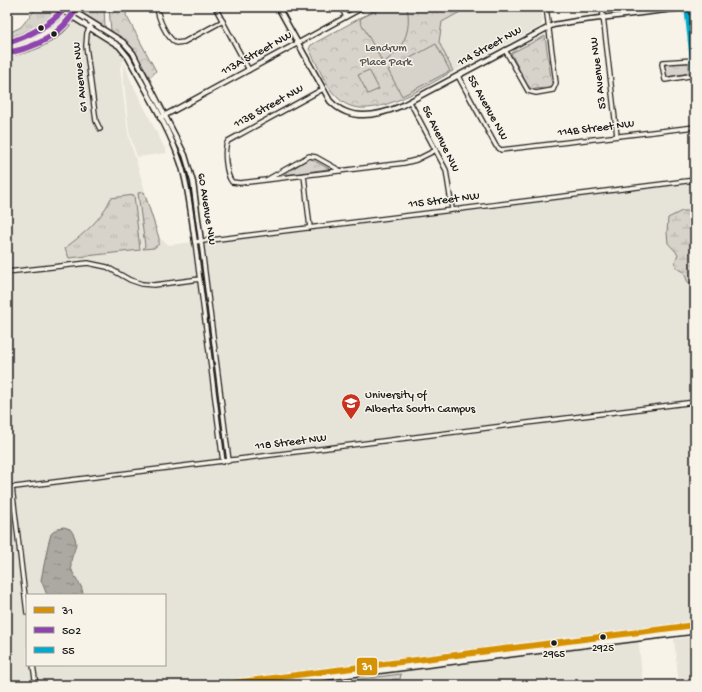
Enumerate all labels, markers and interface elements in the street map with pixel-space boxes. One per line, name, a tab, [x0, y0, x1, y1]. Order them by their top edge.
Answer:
unlabelled marker	[36, 23, 46, 33]
street label: 114 Street NW	[455, 24, 524, 71]
unlabelled marker	[49, 29, 59, 39]
street label: 113A Street NW	[218, 29, 295, 80]
street label: 53 Avenue NW	[588, 36, 610, 110]
street label: 61 Avenue NW	[70, 41, 92, 113]
park label: Lendrum Place Park	[359, 42, 414, 70]
street label: 55 Avenue NW	[463, 73, 511, 143]
street label: 113B Street NW	[231, 82, 306, 132]
street label: 56 Avenue NW	[418, 103, 462, 175]
street label: 114B Street NW	[556, 117, 635, 141]
street label: 60 Avenue NW	[193, 172, 219, 246]
street label: 115 Street NW	[407, 190, 480, 212]
place label: University of Alberta South Campus	[365, 389, 476, 417]
school or university icon: University of Alberta South Campus	[340, 392, 362, 420]
street label: 118 Street NW	[253, 432, 328, 454]
legend	[26, 594, 166, 666]
text: 31	[61, 605, 73, 619]
text: 502	[62, 625, 81, 639]
marker: 2925	[598, 632, 608, 642]
marker: 2965	[549, 638, 559, 648]
place label: 2925	[592, 643, 614, 655]
text: 55	[62, 645, 75, 659]
place label: 2965	[543, 649, 565, 661]
line badge: 31	[356, 657, 378, 676]
text: 31	[361, 662, 372, 674]

